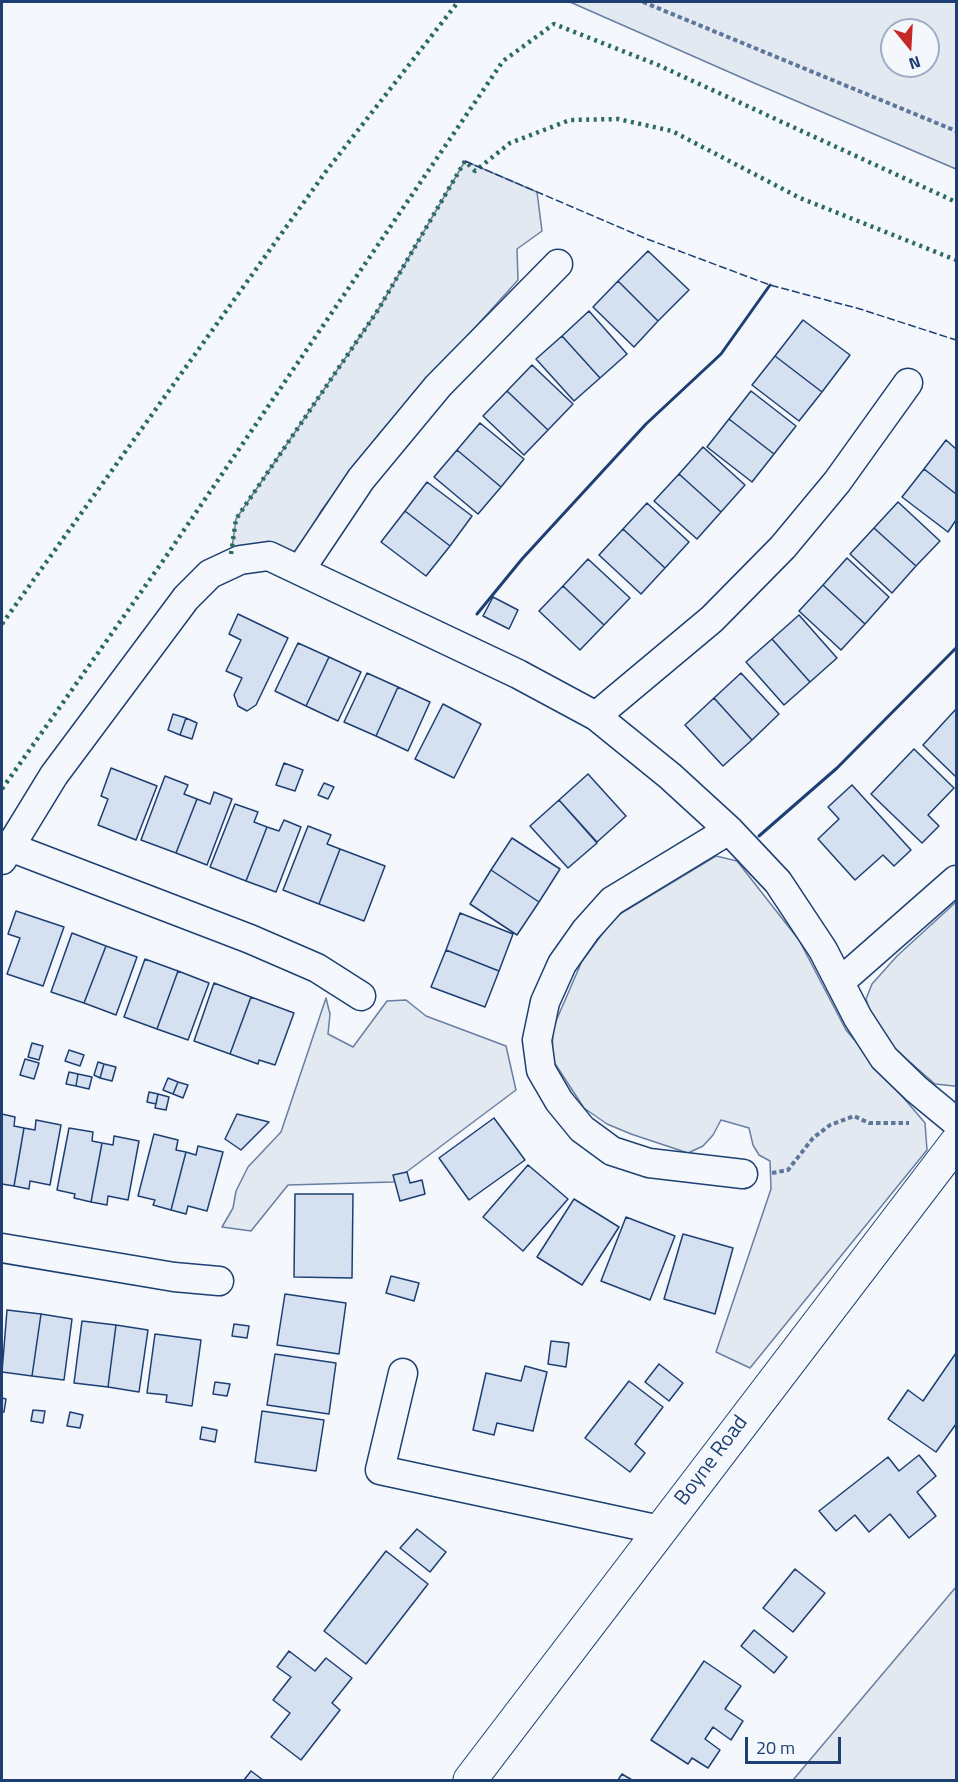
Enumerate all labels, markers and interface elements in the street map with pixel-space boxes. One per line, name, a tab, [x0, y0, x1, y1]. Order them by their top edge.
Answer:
north arrow	[880, 18, 940, 78]
text: N	[906, 50, 924, 76]
street label: Boyne Road	[670, 1411, 754, 1511]
scale bar	[748, 1725, 844, 1763]
text: 20 m	[756, 1734, 795, 1761]

